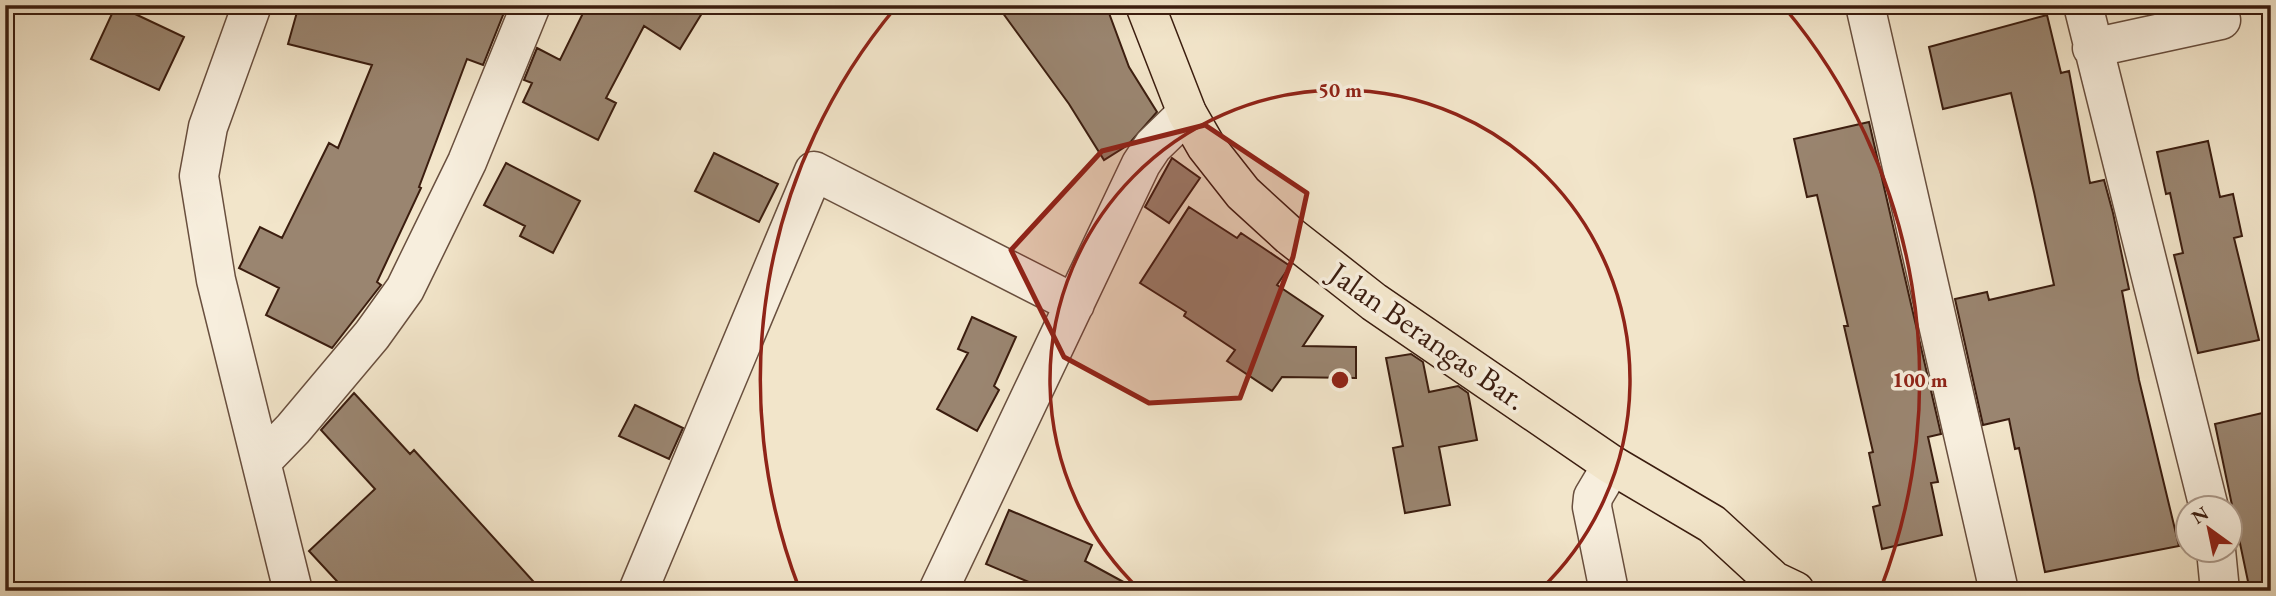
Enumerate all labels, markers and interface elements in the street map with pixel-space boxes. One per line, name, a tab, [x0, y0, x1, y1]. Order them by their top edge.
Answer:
text: 50 m	[1318, 76, 1362, 103]
street label: Jalan Berangas Bar.	[1318, 251, 1535, 420]
text: 100 m	[1892, 366, 1948, 393]
centre of rings	[1328, 368, 1352, 392]
north arrow	[2174, 494, 2244, 564]
text: N	[2187, 500, 2214, 530]

